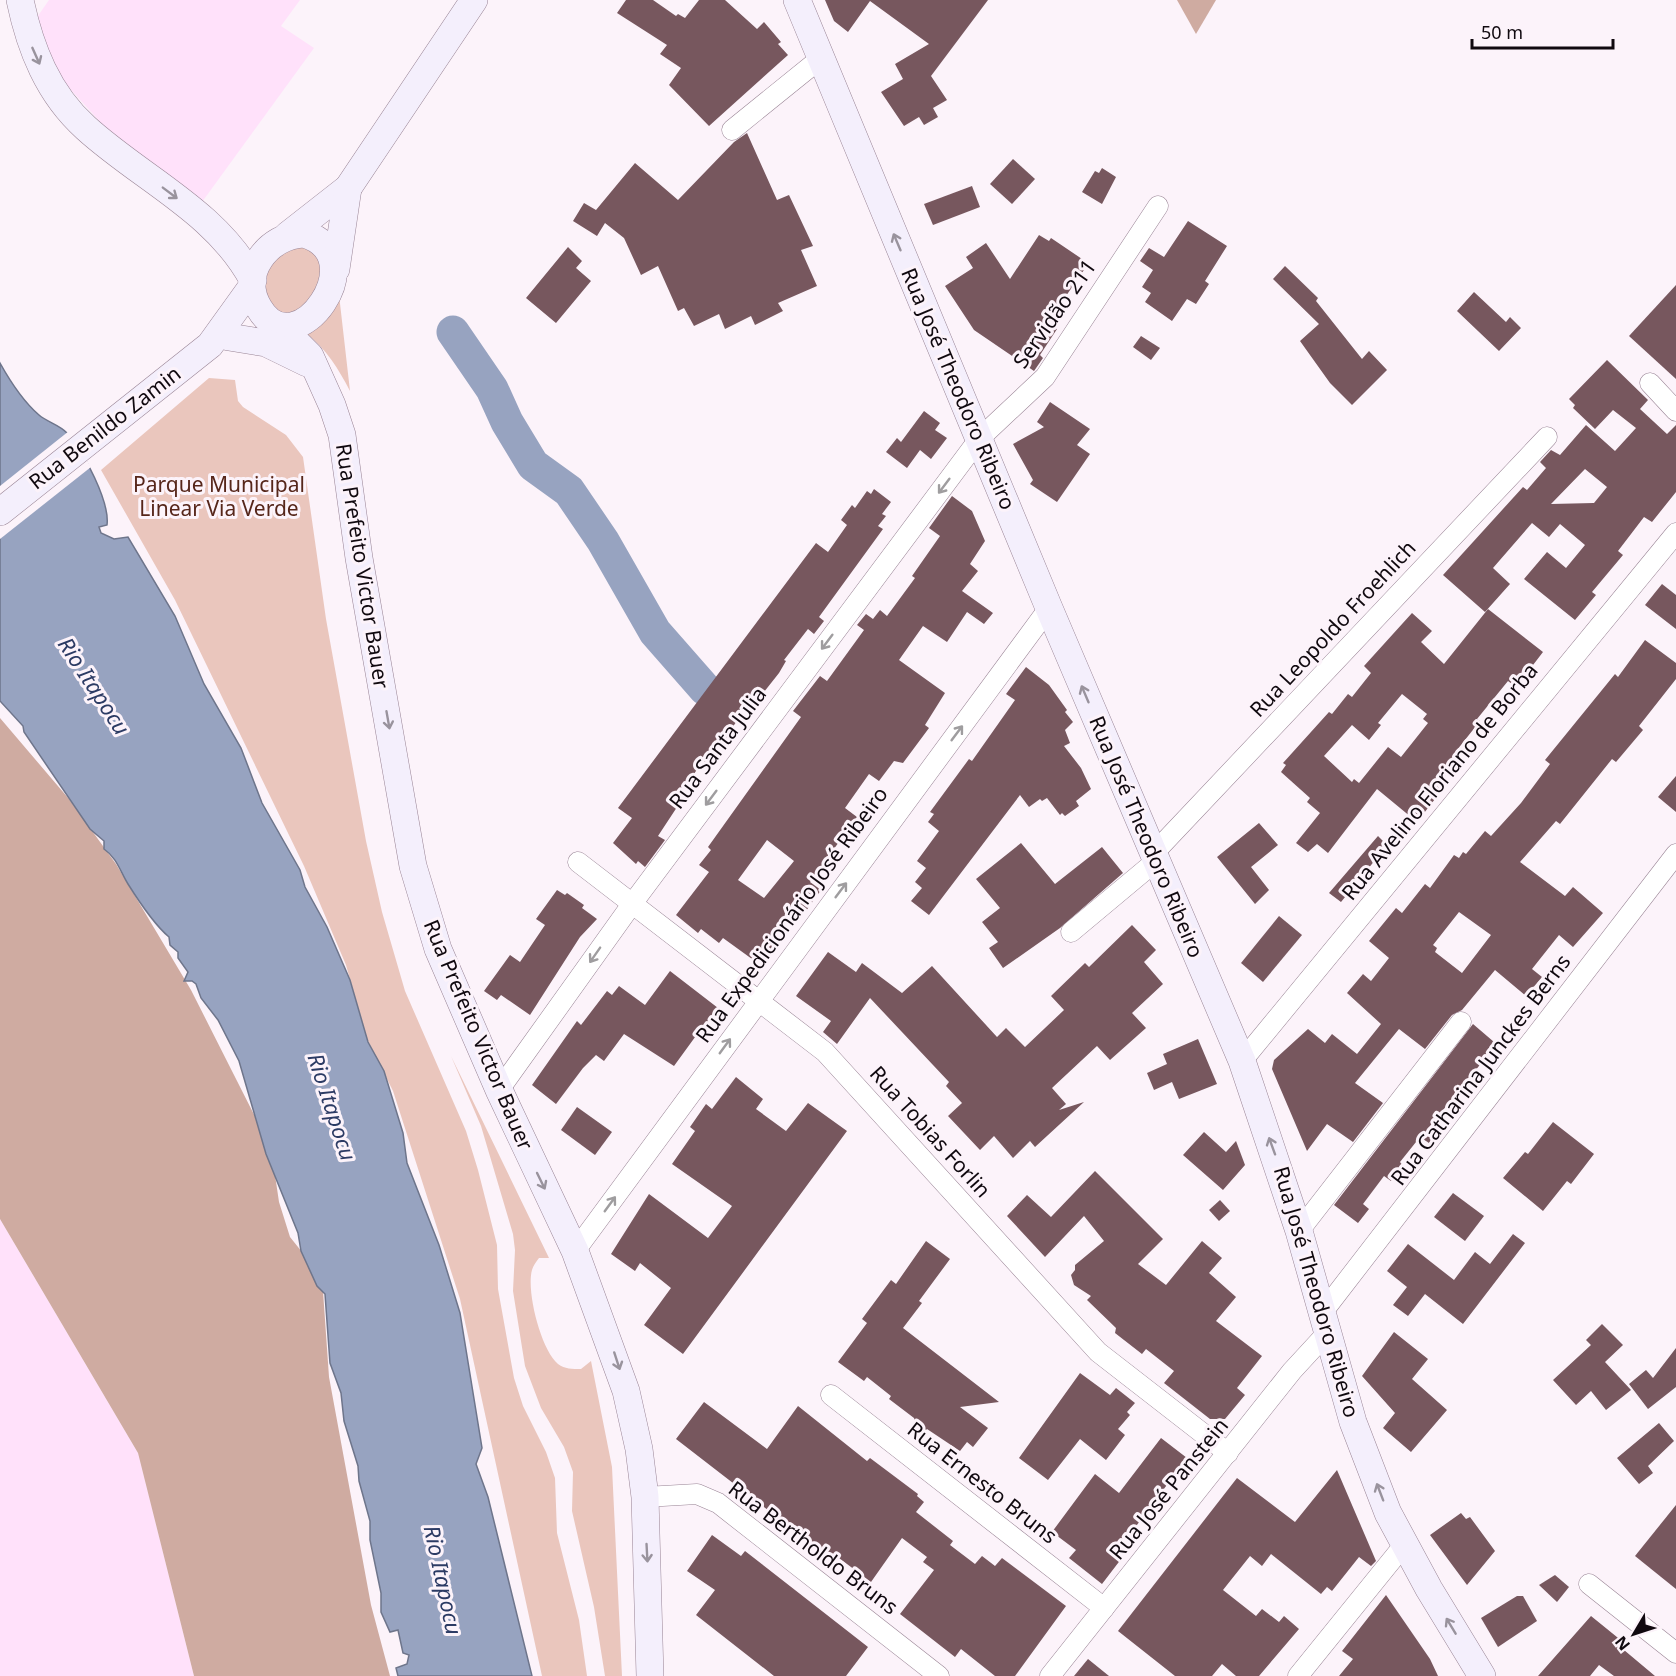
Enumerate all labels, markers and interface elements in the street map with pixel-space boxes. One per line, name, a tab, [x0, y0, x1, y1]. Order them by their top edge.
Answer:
scale bar	[1472, 12, 1613, 50]
text: 50 m	[1481, 20, 1523, 44]
one-way arrow	[31, 47, 42, 65]
one-way arrow	[162, 187, 178, 199]
one-way arrow	[891, 234, 902, 252]
street label: Servidão 211	[1006, 253, 1102, 373]
street label: Rua José Theodoro Ribeiro	[895, 264, 1023, 514]
street label: Rua Benildo Zamin	[23, 359, 186, 495]
street label: Rua Prefeito Victor Bauer	[330, 441, 396, 691]
park label: Parque Municipal Linear Via Verde	[133, 470, 305, 522]
one-way arrow	[938, 477, 950, 493]
street label: Rua Leopoldo Froehlich	[1243, 534, 1421, 723]
water label: Rio Itapocu	[52, 631, 138, 740]
one-way arrow	[821, 633, 834, 649]
street label: Rua Avelino Floriano de Borba	[1335, 657, 1544, 906]
street label: Rua Santa Julia	[662, 681, 772, 814]
one-way arrow	[1079, 685, 1090, 703]
one-way arrow	[383, 710, 394, 729]
street label: Rua José Theodoro Ribeiro	[1083, 712, 1211, 962]
one-way arrow	[950, 725, 963, 741]
street label: Rua Expedicionário José Ribeiro	[689, 781, 894, 1048]
one-way arrow	[704, 790, 717, 806]
one-way arrow	[834, 882, 847, 898]
street label: Rua Prefeito Victor Bauer	[418, 915, 540, 1154]
one-way arrow	[589, 947, 601, 963]
street label: Rua Catharina Junckes Berns	[1384, 948, 1576, 1191]
one-way arrow	[719, 1039, 731, 1055]
water label: Rio Itapocu	[302, 1049, 364, 1164]
street label: Rua Tobias Forlin	[864, 1060, 997, 1203]
one-way arrow	[1265, 1137, 1276, 1155]
street label: Rua José Theodoro Ribeiro	[1268, 1163, 1366, 1421]
one-way arrow	[536, 1172, 548, 1190]
one-way arrow	[603, 1196, 616, 1212]
one-way arrow	[612, 1351, 623, 1370]
street label: Rua José Panstein	[1102, 1412, 1234, 1565]
street label: Rua Ernesto Bruns	[902, 1415, 1063, 1549]
street label: Rua Bertholdo Bruns	[723, 1474, 904, 1620]
one-way arrow	[1374, 1483, 1385, 1502]
water label: Rio Itapocu	[418, 1522, 470, 1638]
one-way arrow	[642, 1542, 653, 1562]
north arrow	[1604, 1604, 1664, 1664]
one-way arrow	[1445, 1618, 1457, 1635]
text: N	[1610, 1631, 1635, 1655]

